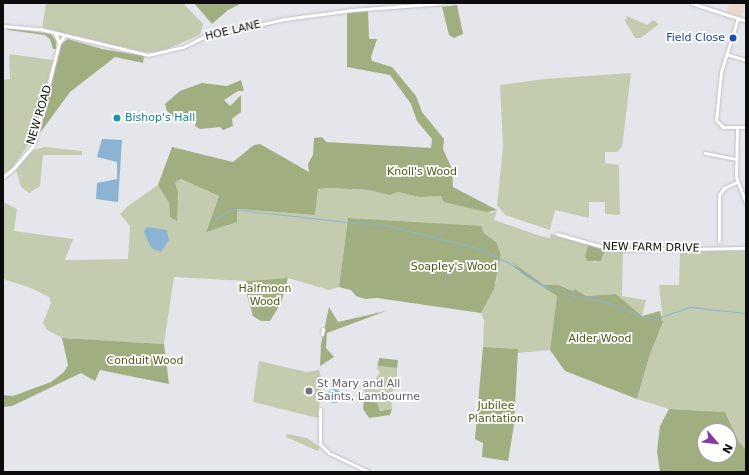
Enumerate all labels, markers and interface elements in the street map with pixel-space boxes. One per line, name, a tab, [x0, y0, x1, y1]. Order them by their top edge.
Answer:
street label: HOE LANE	[204, 18, 262, 44]
place label: Field Close	[666, 31, 725, 45]
marker: Field Close	[728, 33, 738, 43]
street label: NEW ROAD	[25, 84, 55, 146]
place label: Bishop's Hall	[125, 111, 195, 125]
marker: Bishop's Hall	[112, 113, 122, 123]
park label: Knoll's Wood	[387, 165, 457, 179]
street label: NEW FARM DRIVE	[602, 241, 700, 255]
park label: Soapley's Wood	[411, 260, 497, 274]
park label: Halfmoon Wood	[238, 283, 292, 309]
park label: Alder Wood	[568, 332, 632, 346]
park label: Conduit Wood	[107, 354, 183, 368]
place label: St Mary and All Saints, Lambourne	[317, 378, 420, 404]
marker: St Mary and All Saints, Lambourne	[304, 386, 314, 396]
park label: Jubilee Plantation	[468, 400, 524, 426]
north arrow	[697, 423, 737, 463]
text: N	[719, 441, 735, 456]

